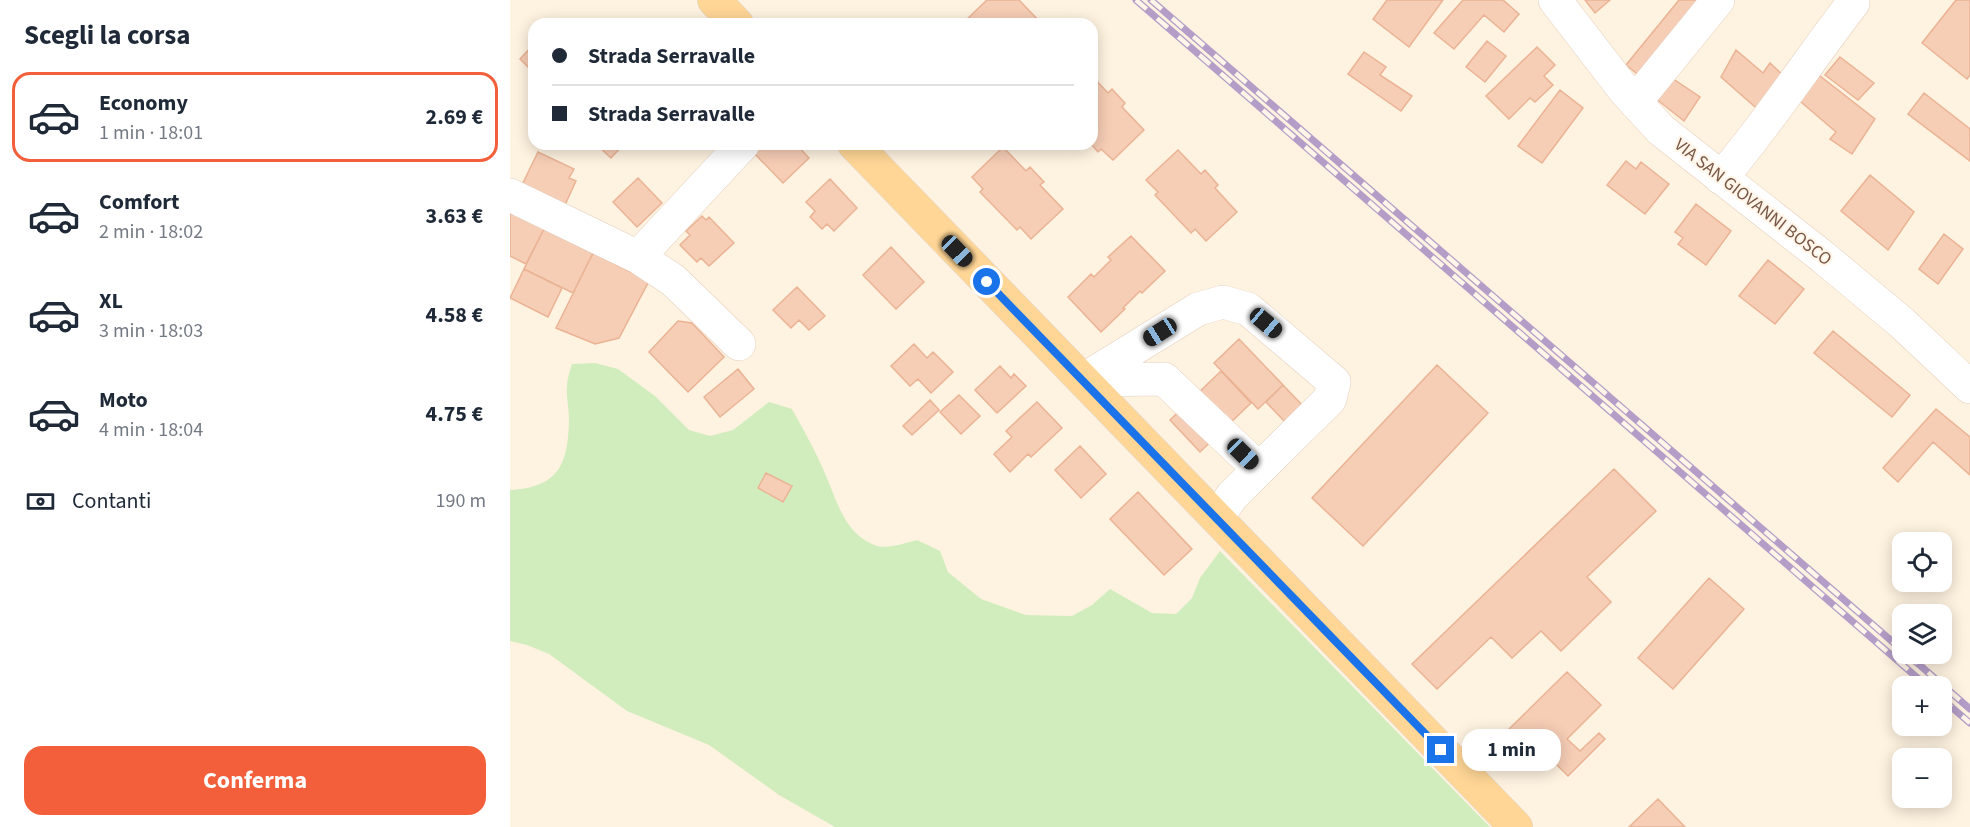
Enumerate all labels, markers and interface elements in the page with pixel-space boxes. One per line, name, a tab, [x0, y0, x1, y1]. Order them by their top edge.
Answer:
text: Scegli la corsa	[24, 16, 191, 55]
text: Strada Serravalle	[588, 40, 755, 72]
text: Economy	[99, 87, 188, 119]
icon: car	[27, 90, 81, 144]
text: Strada Serravalle	[588, 98, 755, 130]
text: 2.69 €	[426, 101, 483, 133]
text: 1 min · 18:01	[99, 119, 203, 147]
street label: VIA SAN GIOVANNI BOSCO	[1669, 132, 1837, 272]
text: Comfort	[99, 186, 180, 218]
icon: car	[27, 189, 81, 243]
text: 3.63 €	[426, 200, 483, 232]
text: 2 min · 18:02	[99, 218, 203, 246]
car	[938, 232, 976, 270]
route start	[973, 268, 1000, 295]
text: XL	[99, 285, 123, 317]
icon: car	[27, 288, 81, 342]
text: 4.58 €	[426, 299, 483, 331]
car	[1246, 305, 1286, 341]
car	[1140, 315, 1180, 349]
text: 3 min · 18:03	[99, 317, 203, 345]
text: Moto	[99, 384, 148, 416]
icon: car	[27, 387, 81, 441]
text: 4.75 €	[426, 398, 483, 430]
text: 4 min · 18:04	[99, 416, 203, 444]
car	[1224, 435, 1262, 473]
icon: cash	[24, 485, 57, 518]
text: Contanti	[72, 485, 151, 517]
text: 190 m	[436, 487, 486, 515]
map controls	[1892, 532, 1952, 808]
button: locate	[1892, 532, 1952, 592]
button: layers	[1892, 604, 1952, 664]
button: +	[1892, 676, 1952, 736]
callout: 1 min	[1462, 729, 1561, 771]
route end	[1427, 736, 1454, 763]
text: 1 min	[1487, 736, 1536, 764]
button: Conferma	[24, 746, 486, 815]
button: −	[1892, 748, 1952, 808]

